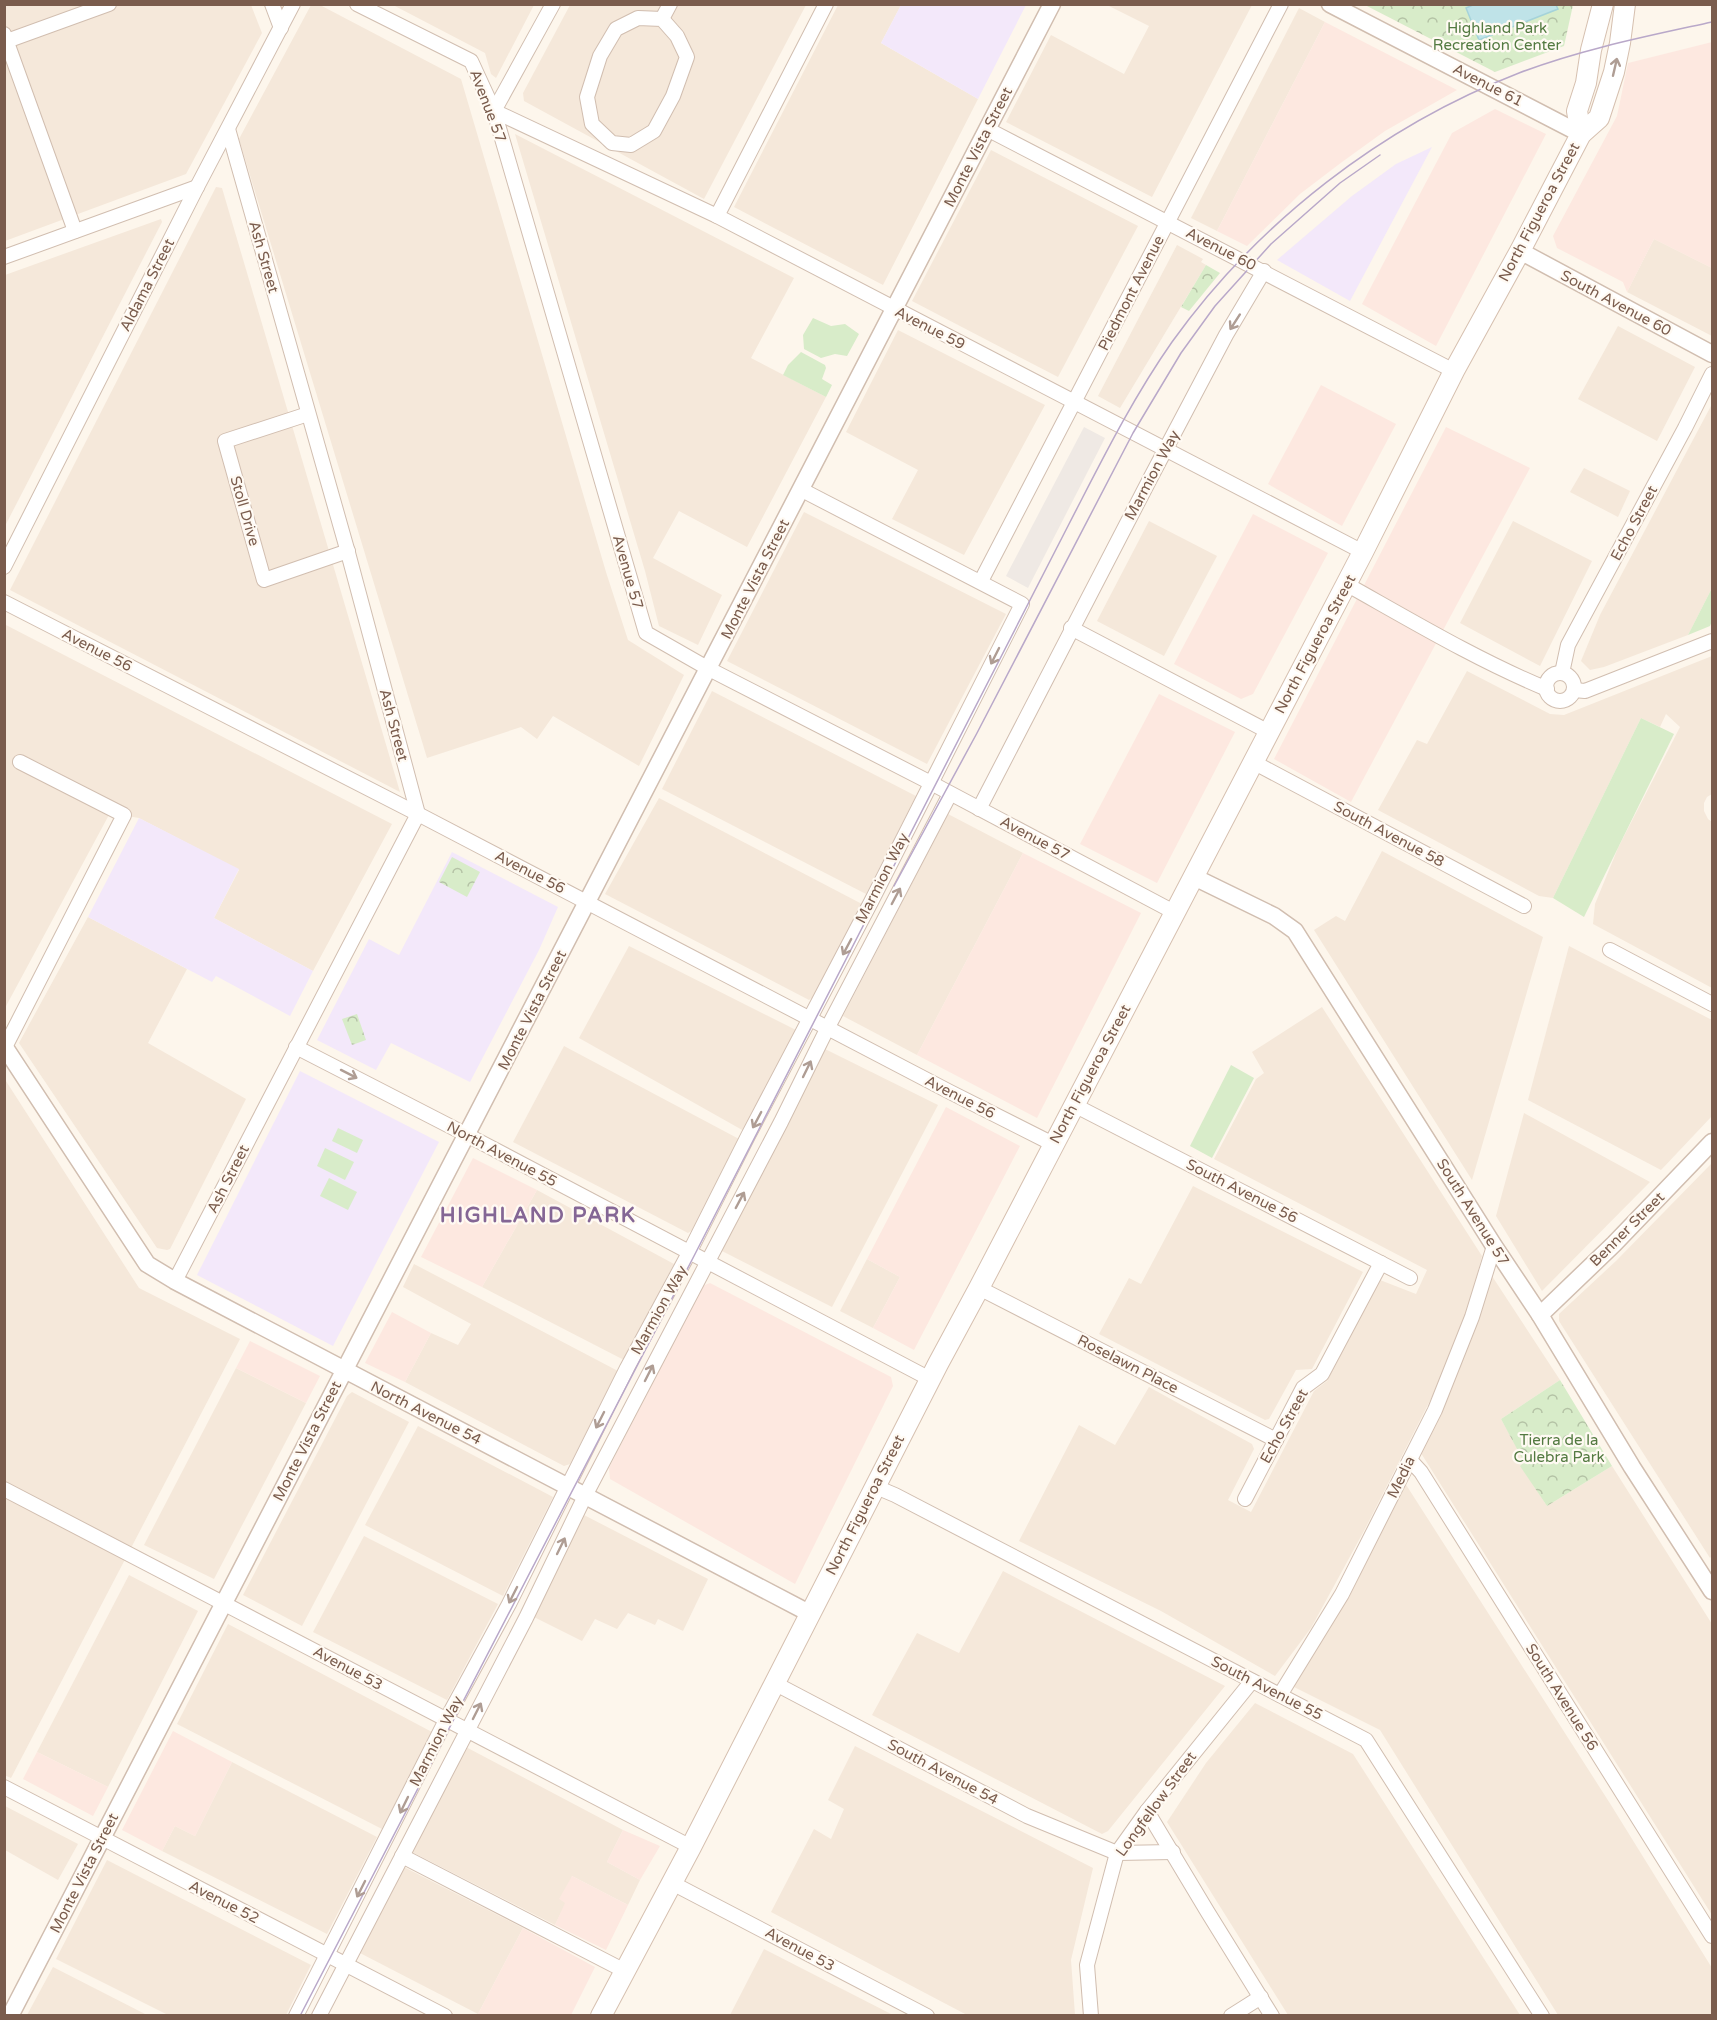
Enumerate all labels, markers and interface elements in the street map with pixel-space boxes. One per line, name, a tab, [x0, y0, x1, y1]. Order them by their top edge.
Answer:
park label: Highland Park Recreation Center	[1433, 19, 1562, 54]
one-way arrow	[1609, 57, 1621, 76]
street label: Avenue 61	[1450, 60, 1526, 110]
street label: Avenue 57	[466, 67, 510, 145]
street label: Monte Vista Street	[940, 84, 1016, 210]
street label: North Figueroa Street	[1495, 139, 1583, 285]
street label: Ash Street	[245, 219, 283, 295]
street label: Avenue 60	[1183, 224, 1259, 274]
street label: Piedmont Avenue	[1094, 232, 1168, 354]
street label: Aldama Street	[116, 235, 178, 334]
street label: South Avenue 60	[1558, 266, 1674, 340]
street label: Avenue 59	[892, 303, 968, 353]
one-way arrow	[1228, 313, 1240, 330]
street label: Marmion Way	[1121, 427, 1183, 523]
street label: Stoll Drive	[226, 474, 264, 548]
street label: Echo Street	[1607, 482, 1661, 564]
street label: Monte Vista Street	[717, 516, 793, 642]
street label: Avenue 57	[609, 533, 647, 611]
street label: North Figueroa Street	[1271, 571, 1359, 717]
street label: Avenue 56	[59, 625, 135, 675]
one-way arrow	[989, 646, 1000, 664]
street label: Ash Street	[376, 687, 412, 763]
street label: South Avenue 58	[1331, 797, 1447, 871]
street label: Avenue 57	[997, 812, 1073, 864]
street label: Marmion Way	[851, 830, 913, 926]
street label: Avenue 56	[492, 847, 568, 897]
one-way arrow	[891, 887, 903, 905]
one-way arrow	[841, 938, 853, 955]
street label: Monte Vista Street	[494, 947, 570, 1073]
street label: North Figueroa Street	[1046, 1001, 1134, 1147]
one-way arrow	[802, 1061, 813, 1079]
one-way arrow	[339, 1069, 357, 1080]
street label: Avenue 56	[922, 1072, 998, 1122]
one-way arrow	[751, 1110, 762, 1128]
street label: North Avenue 55	[444, 1117, 560, 1191]
street label: Ash Street	[203, 1142, 253, 1216]
street label: South Avenue 56	[1183, 1155, 1301, 1227]
street label: South Avenue 57	[1433, 1155, 1513, 1269]
street label: Benner Street	[1586, 1188, 1668, 1270]
one-way arrow	[734, 1192, 746, 1209]
district label: HIGHLAND PARK	[440, 1203, 636, 1228]
street label: Marmion Way	[627, 1262, 691, 1358]
street label: Roselawn Place	[1074, 1331, 1182, 1397]
one-way arrow	[644, 1364, 656, 1382]
street label: North Avenue 54	[368, 1377, 484, 1449]
street label: Monte Vista Street	[269, 1378, 345, 1504]
street label: Echo Street	[1256, 1385, 1312, 1466]
one-way arrow	[594, 1411, 606, 1429]
park label: Tierra de la Culebra Park	[1513, 1431, 1605, 1466]
street label: North Figueroa Street	[822, 1432, 908, 1578]
street label: Media	[1383, 1453, 1419, 1501]
one-way arrow	[555, 1538, 567, 1556]
one-way arrow	[507, 1585, 518, 1603]
street label: South Avenue 56	[1522, 1640, 1602, 1754]
street label: Avenue 53	[310, 1642, 386, 1694]
street label: South Avenue 55	[1208, 1652, 1326, 1724]
street label: Marmion Way	[405, 1693, 467, 1789]
one-way arrow	[472, 1702, 483, 1720]
street label: South Avenue 54	[885, 1735, 1001, 1809]
street label: Longfellow Street	[1112, 1748, 1200, 1860]
one-way arrow	[397, 1796, 409, 1814]
street label: Monte Vista Street	[46, 1810, 122, 1936]
street label: Avenue 52	[186, 1877, 262, 1927]
one-way arrow	[355, 1880, 366, 1898]
street label: Avenue 53	[762, 1923, 838, 1975]

